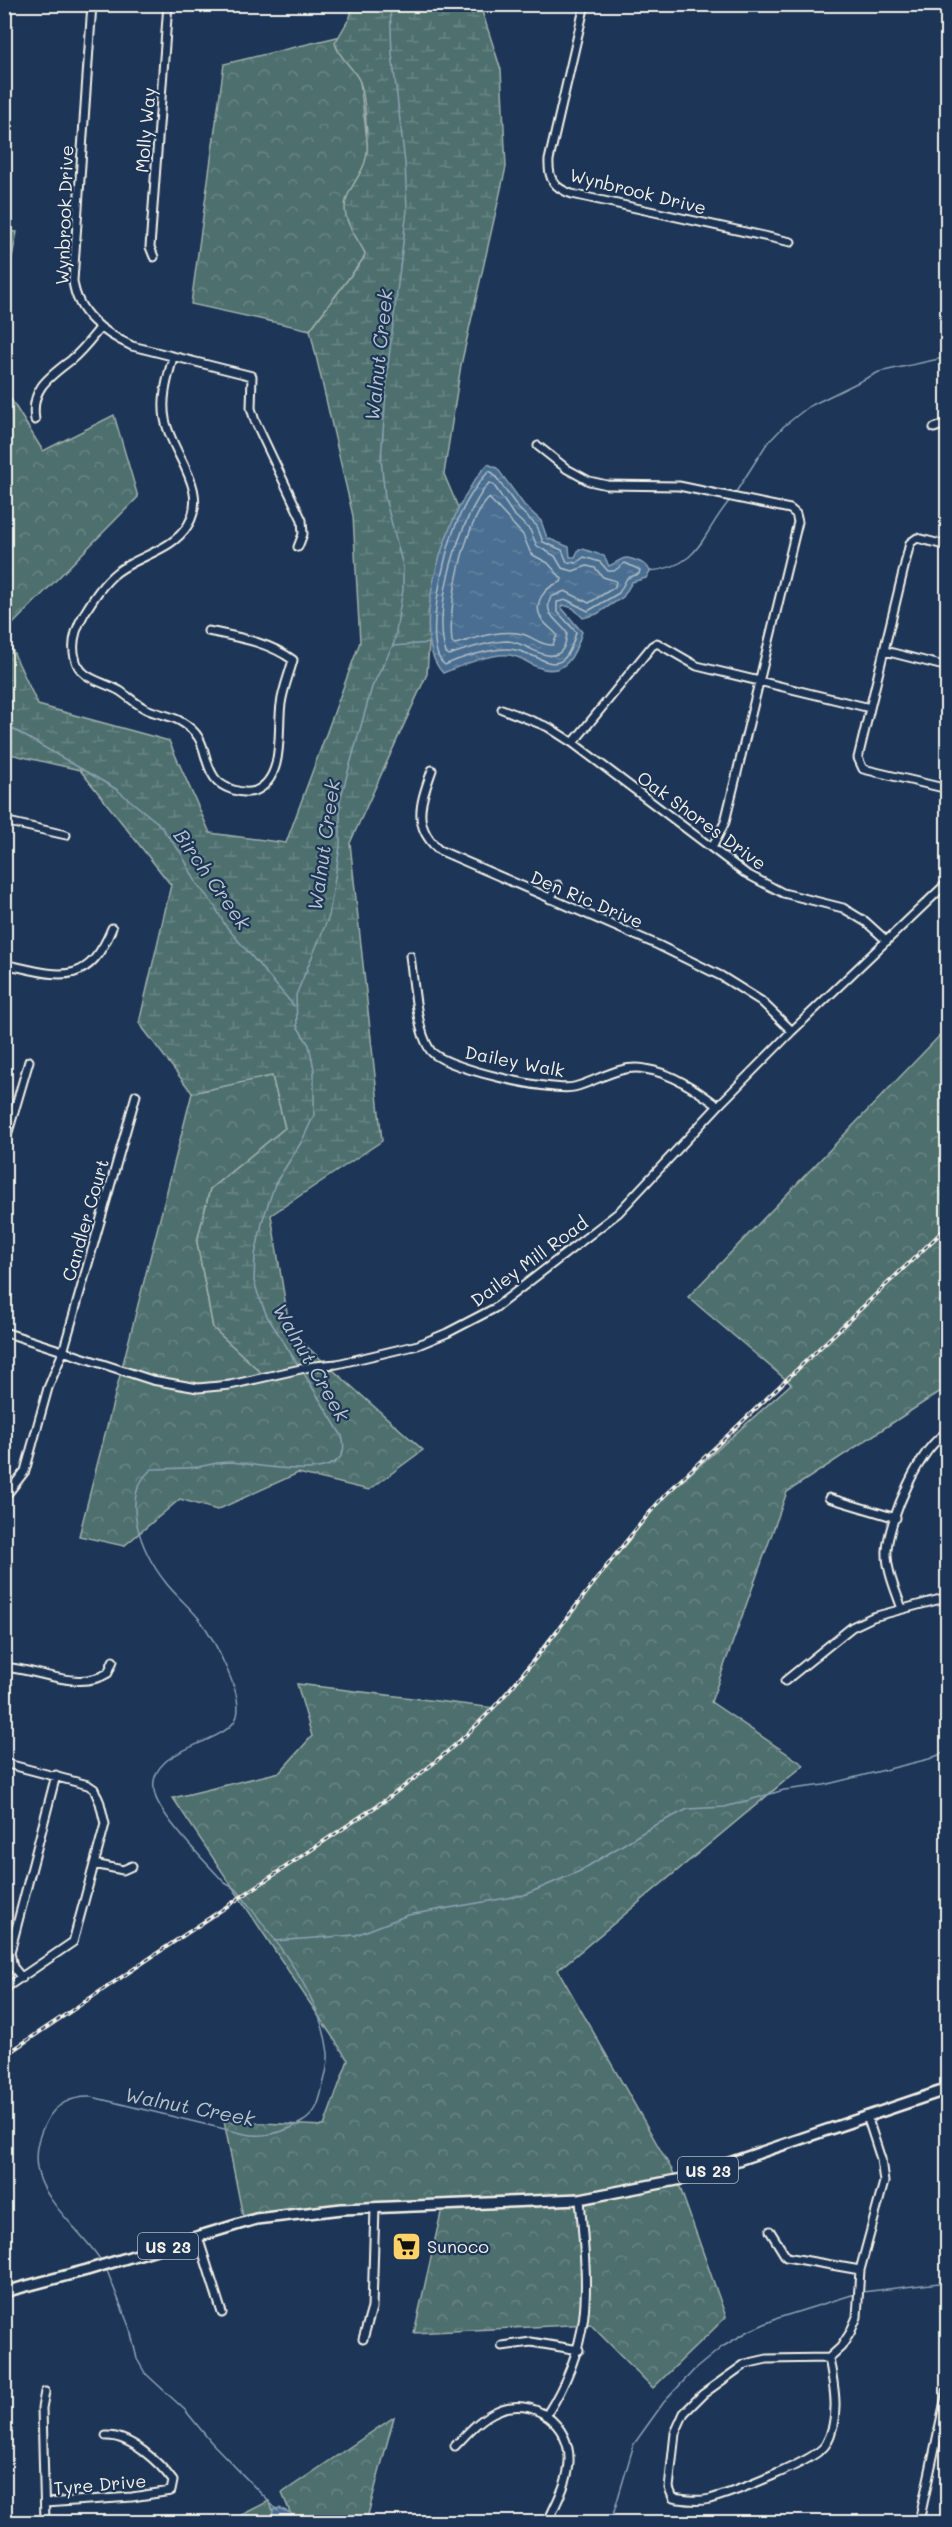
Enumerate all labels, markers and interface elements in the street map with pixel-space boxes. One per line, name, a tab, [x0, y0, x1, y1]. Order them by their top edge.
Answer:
street label: Molly Way	[129, 86, 161, 174]
street label: Wynbrook Drive	[50, 145, 78, 285]
street label: Wynbrook Drive	[567, 162, 709, 220]
water label: Walnut Creek	[358, 288, 398, 422]
street label: Oak Shores Drive	[633, 765, 771, 875]
water label: Walnut Creek	[301, 777, 345, 912]
water label: Birch Creek	[169, 823, 258, 935]
street label: Den Ric Drive	[527, 864, 647, 934]
street label: Dailey Walk	[463, 1040, 567, 1082]
street label: Candler Court	[56, 1156, 114, 1284]
street label: Dailey Mill Road	[466, 1210, 592, 1312]
water label: Walnut Creek	[268, 1298, 356, 1426]
water label: Walnut Creek	[123, 2081, 258, 2131]
road number: US 23	[678, 2157, 738, 2183]
supermarket icon: Sunoco	[390, 2230, 422, 2262]
road number: US 23	[138, 2233, 198, 2259]
place label: Sunoco	[427, 2234, 489, 2258]
street label: Tyre Drive	[53, 2468, 147, 2500]

